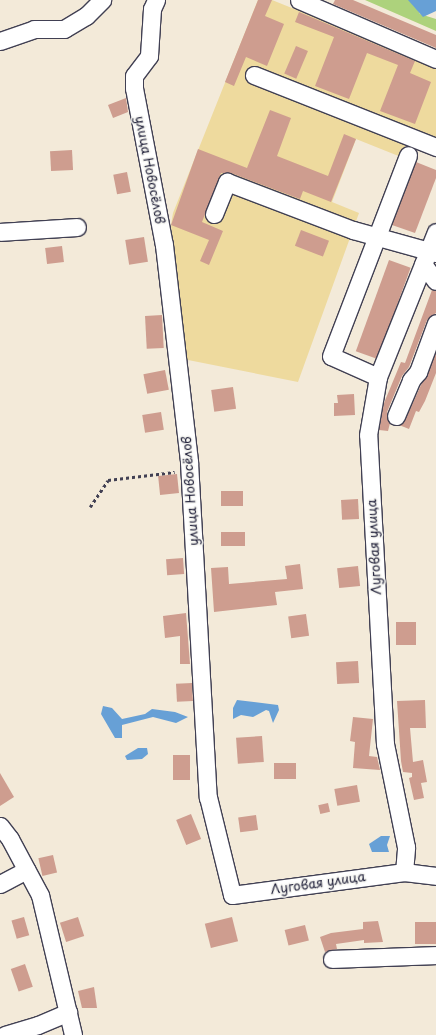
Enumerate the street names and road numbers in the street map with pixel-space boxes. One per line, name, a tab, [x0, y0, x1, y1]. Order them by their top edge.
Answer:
street label: улица Новосёлов	[132, 114, 168, 226]
street label: улица Новосёлов	[178, 435, 202, 547]
street label: Луговая улица	[364, 499, 384, 595]
street label: Луговая улица	[269, 869, 367, 897]

